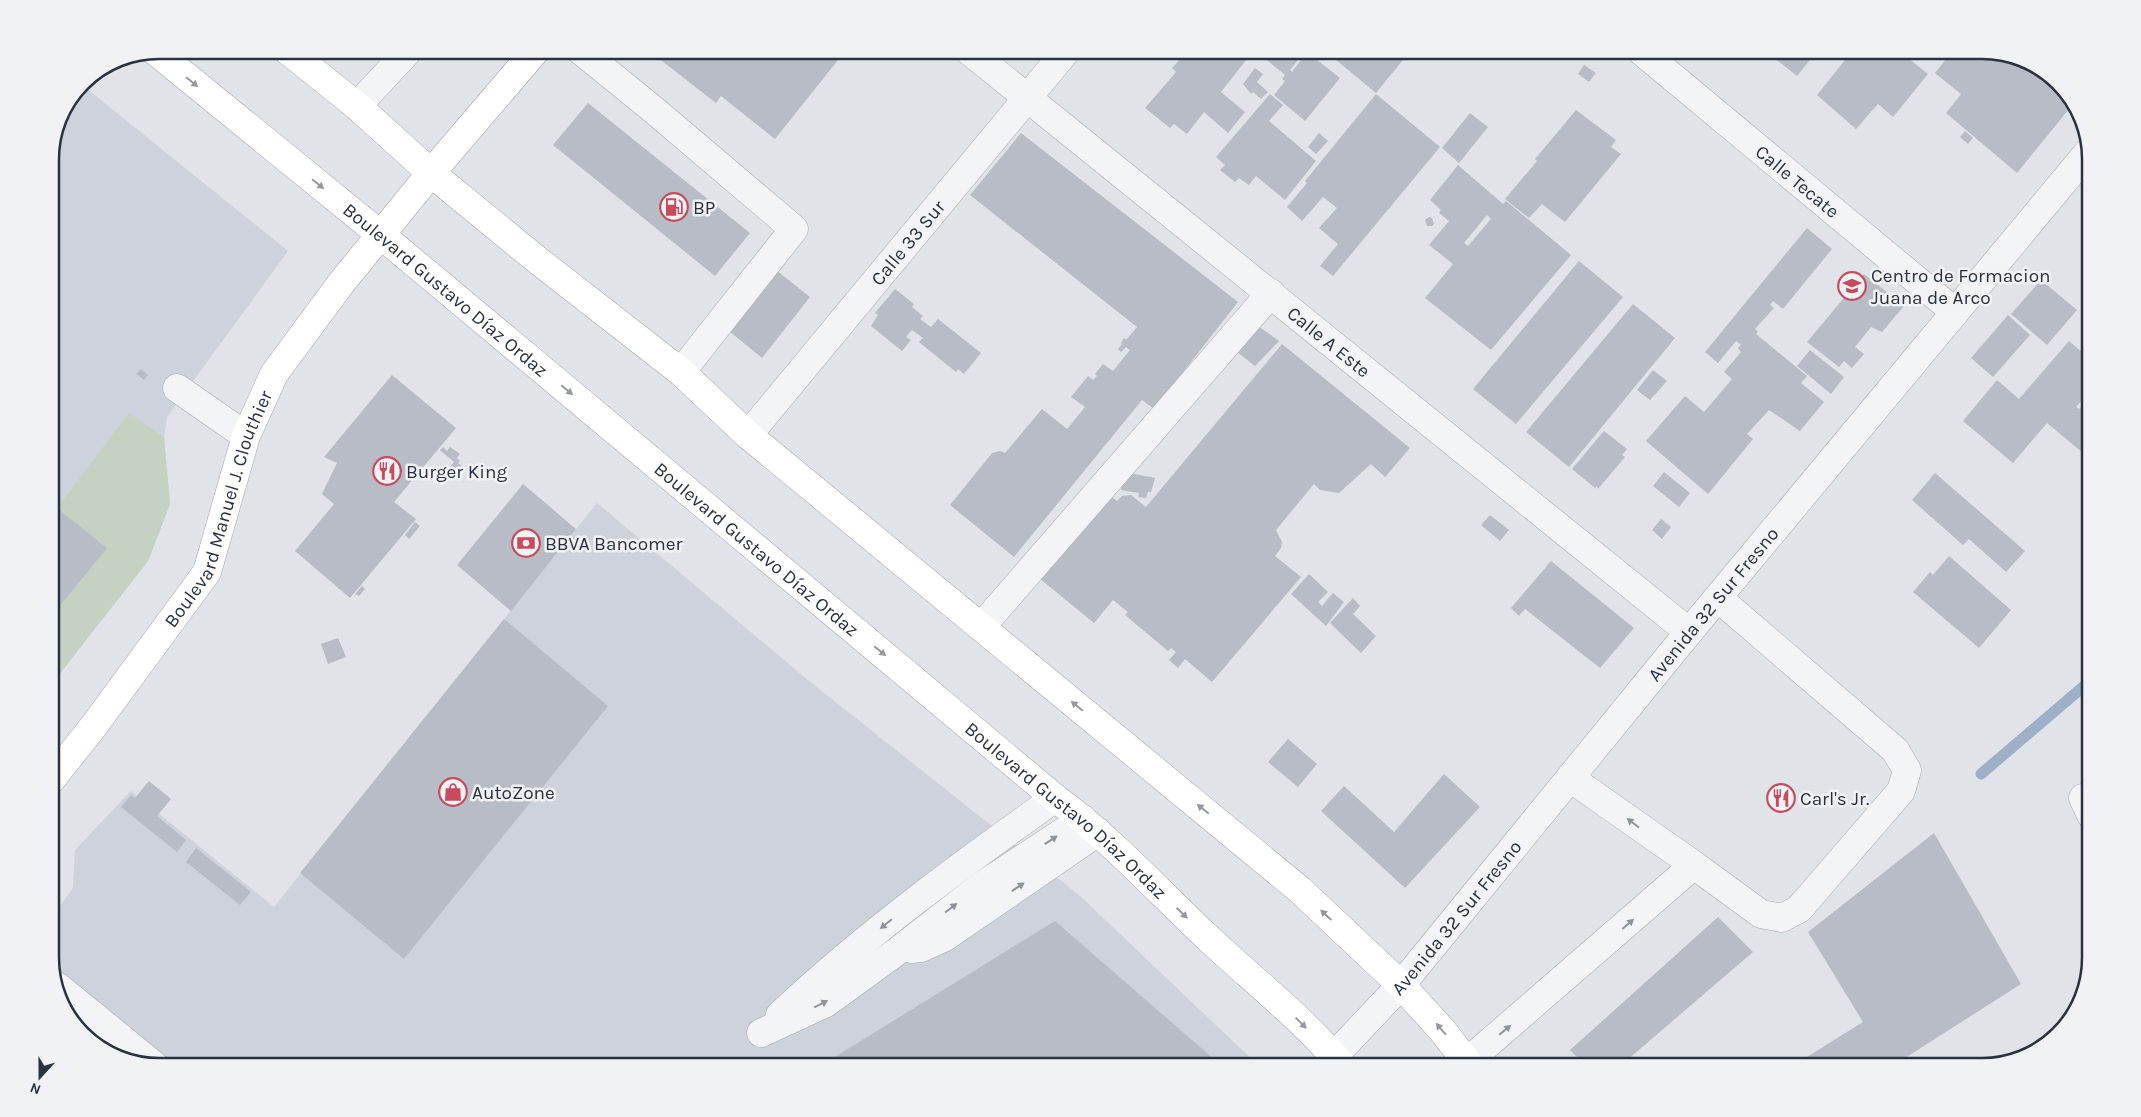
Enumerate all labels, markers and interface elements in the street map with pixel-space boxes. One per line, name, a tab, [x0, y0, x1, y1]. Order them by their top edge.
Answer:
one-way arrow	[186, 76, 199, 87]
street label: Calle Tecate	[1751, 141, 1843, 223]
one-way arrow	[312, 179, 325, 190]
fuel station icon: BP	[659, 192, 689, 222]
street label: Calle 33 Sur	[867, 196, 950, 290]
place label: BP	[693, 197, 715, 219]
street label: Boulevard Gustavo Díaz Ordaz	[338, 199, 552, 382]
place label: Centro de Formacion Juana de Arco	[1871, 265, 2051, 309]
school or university icon: Centro de Formacion Juana de Arco	[1837, 271, 1867, 301]
street label: Calle A Este	[1283, 302, 1374, 382]
one-way arrow	[560, 385, 573, 396]
street label: Boulevard Manuel J. Clouthier	[160, 387, 277, 632]
restaurant icon: Burger King	[372, 456, 402, 486]
street label: Boulevard Gustavo Díaz Ordaz	[649, 458, 863, 641]
place label: Burger King	[406, 461, 507, 483]
street label: Avenida 32 Sur Fresno	[1644, 523, 1783, 686]
bank icon: BBVA Bancomer	[511, 528, 541, 558]
place label: BBVA Bancomer	[545, 533, 683, 555]
one-way arrow	[873, 645, 886, 656]
one-way arrow	[1071, 700, 1084, 711]
street label: Boulevard Gustavo Díaz Ordaz	[960, 718, 1171, 904]
shop icon: AutoZone	[438, 777, 468, 807]
place label: AutoZone	[472, 782, 555, 804]
restaurant icon: Carl's Jr.	[1766, 783, 1796, 813]
place label: Carl's Jr.	[1800, 788, 1869, 810]
one-way arrow	[1196, 803, 1209, 814]
one-way arrow	[1627, 817, 1640, 828]
one-way arrow	[1044, 835, 1058, 845]
street label: Avenida 32 Sur Fresno	[1388, 836, 1526, 1000]
one-way arrow	[1011, 882, 1024, 892]
one-way arrow	[944, 902, 957, 913]
one-way arrow	[1175, 907, 1187, 919]
one-way arrow	[1320, 909, 1332, 921]
one-way arrow	[1622, 918, 1634, 930]
one-way arrow	[880, 919, 893, 930]
one-way arrow	[814, 1000, 828, 1008]
one-way arrow	[1294, 1017, 1306, 1029]
one-way arrow	[1436, 1022, 1447, 1035]
one-way arrow	[1498, 1024, 1511, 1035]
north arrow	[15, 1052, 65, 1102]
text: N	[28, 1079, 43, 1098]

